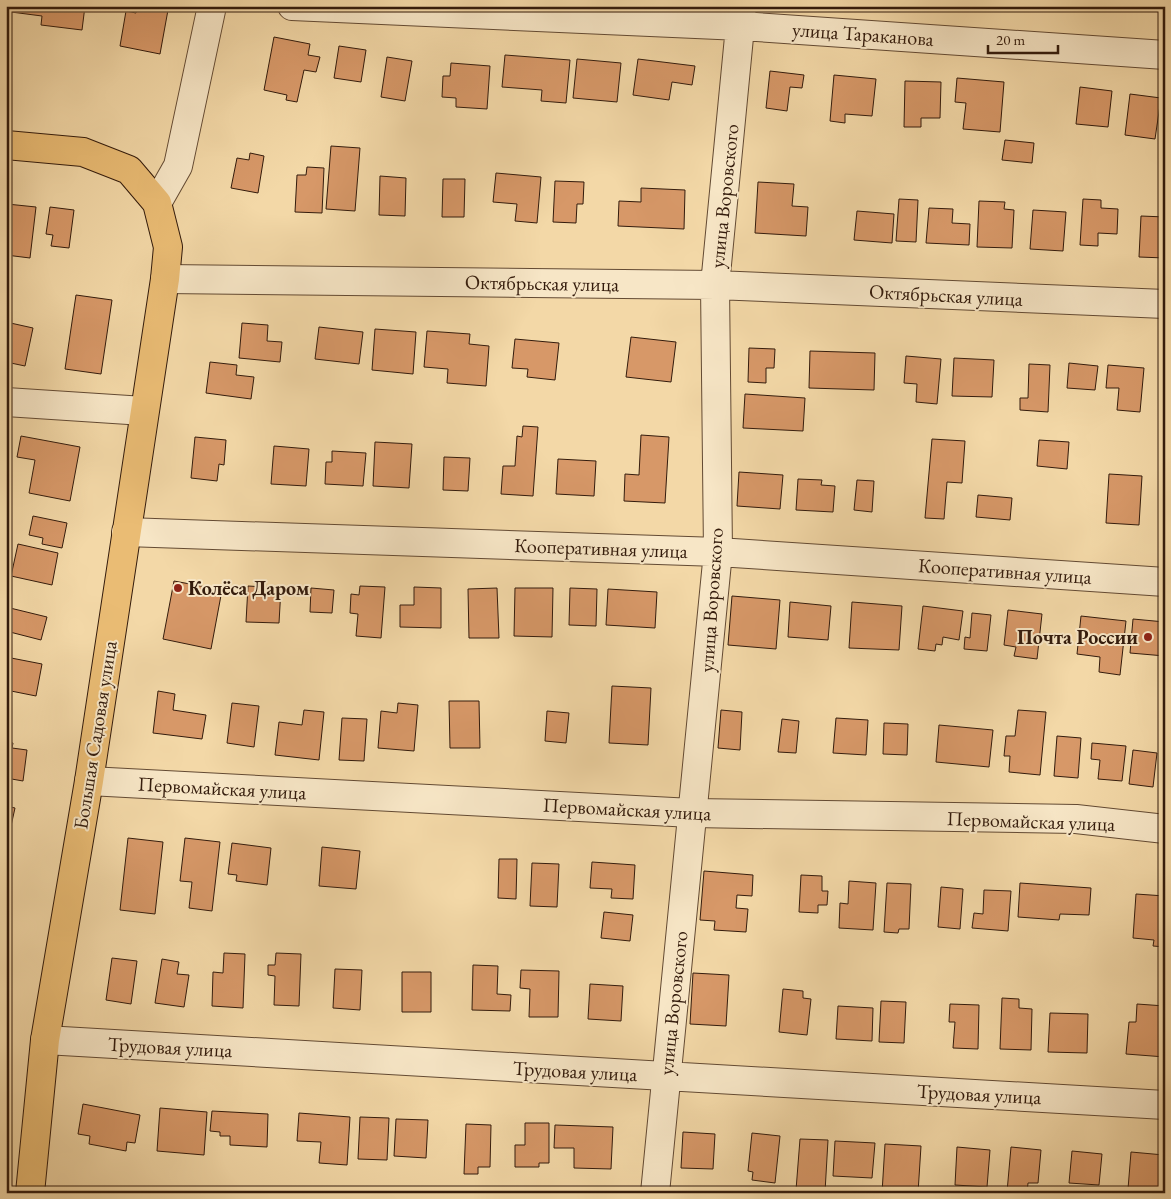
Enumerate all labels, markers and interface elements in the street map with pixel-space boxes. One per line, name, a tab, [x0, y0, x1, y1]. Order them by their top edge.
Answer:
street label: улица Тараканова	[791, 16, 935, 52]
scale bar	[988, 22, 1058, 54]
text: 20 m	[996, 30, 1025, 49]
street label: улица Воровского	[703, 122, 745, 269]
street label: Октябрьская улица	[465, 269, 619, 297]
street label: Октябрьская улица	[868, 278, 1024, 312]
street label: улица Воровского	[693, 527, 729, 673]
street label: Кооперативная улица	[514, 532, 688, 564]
street label: Кооперативная улица	[917, 552, 1093, 590]
place label: Колёса Даром	[188, 575, 310, 601]
marker: Колёса Даром	[172, 582, 184, 594]
place label: Почта России	[1017, 624, 1138, 650]
marker: Почта России	[1142, 631, 1154, 643]
street label: Большая Садовая улица	[67, 639, 123, 831]
street label: Первомайская улица	[137, 771, 307, 805]
street label: Первомайская улица	[542, 792, 712, 826]
street label: Первомайская улица	[946, 805, 1116, 837]
street label: улица Воровского	[652, 929, 694, 1076]
street label: Трудовая улица	[107, 1031, 233, 1063]
street label: Трудовая улица	[512, 1055, 638, 1087]
street label: Трудовая улица	[916, 1078, 1042, 1110]

